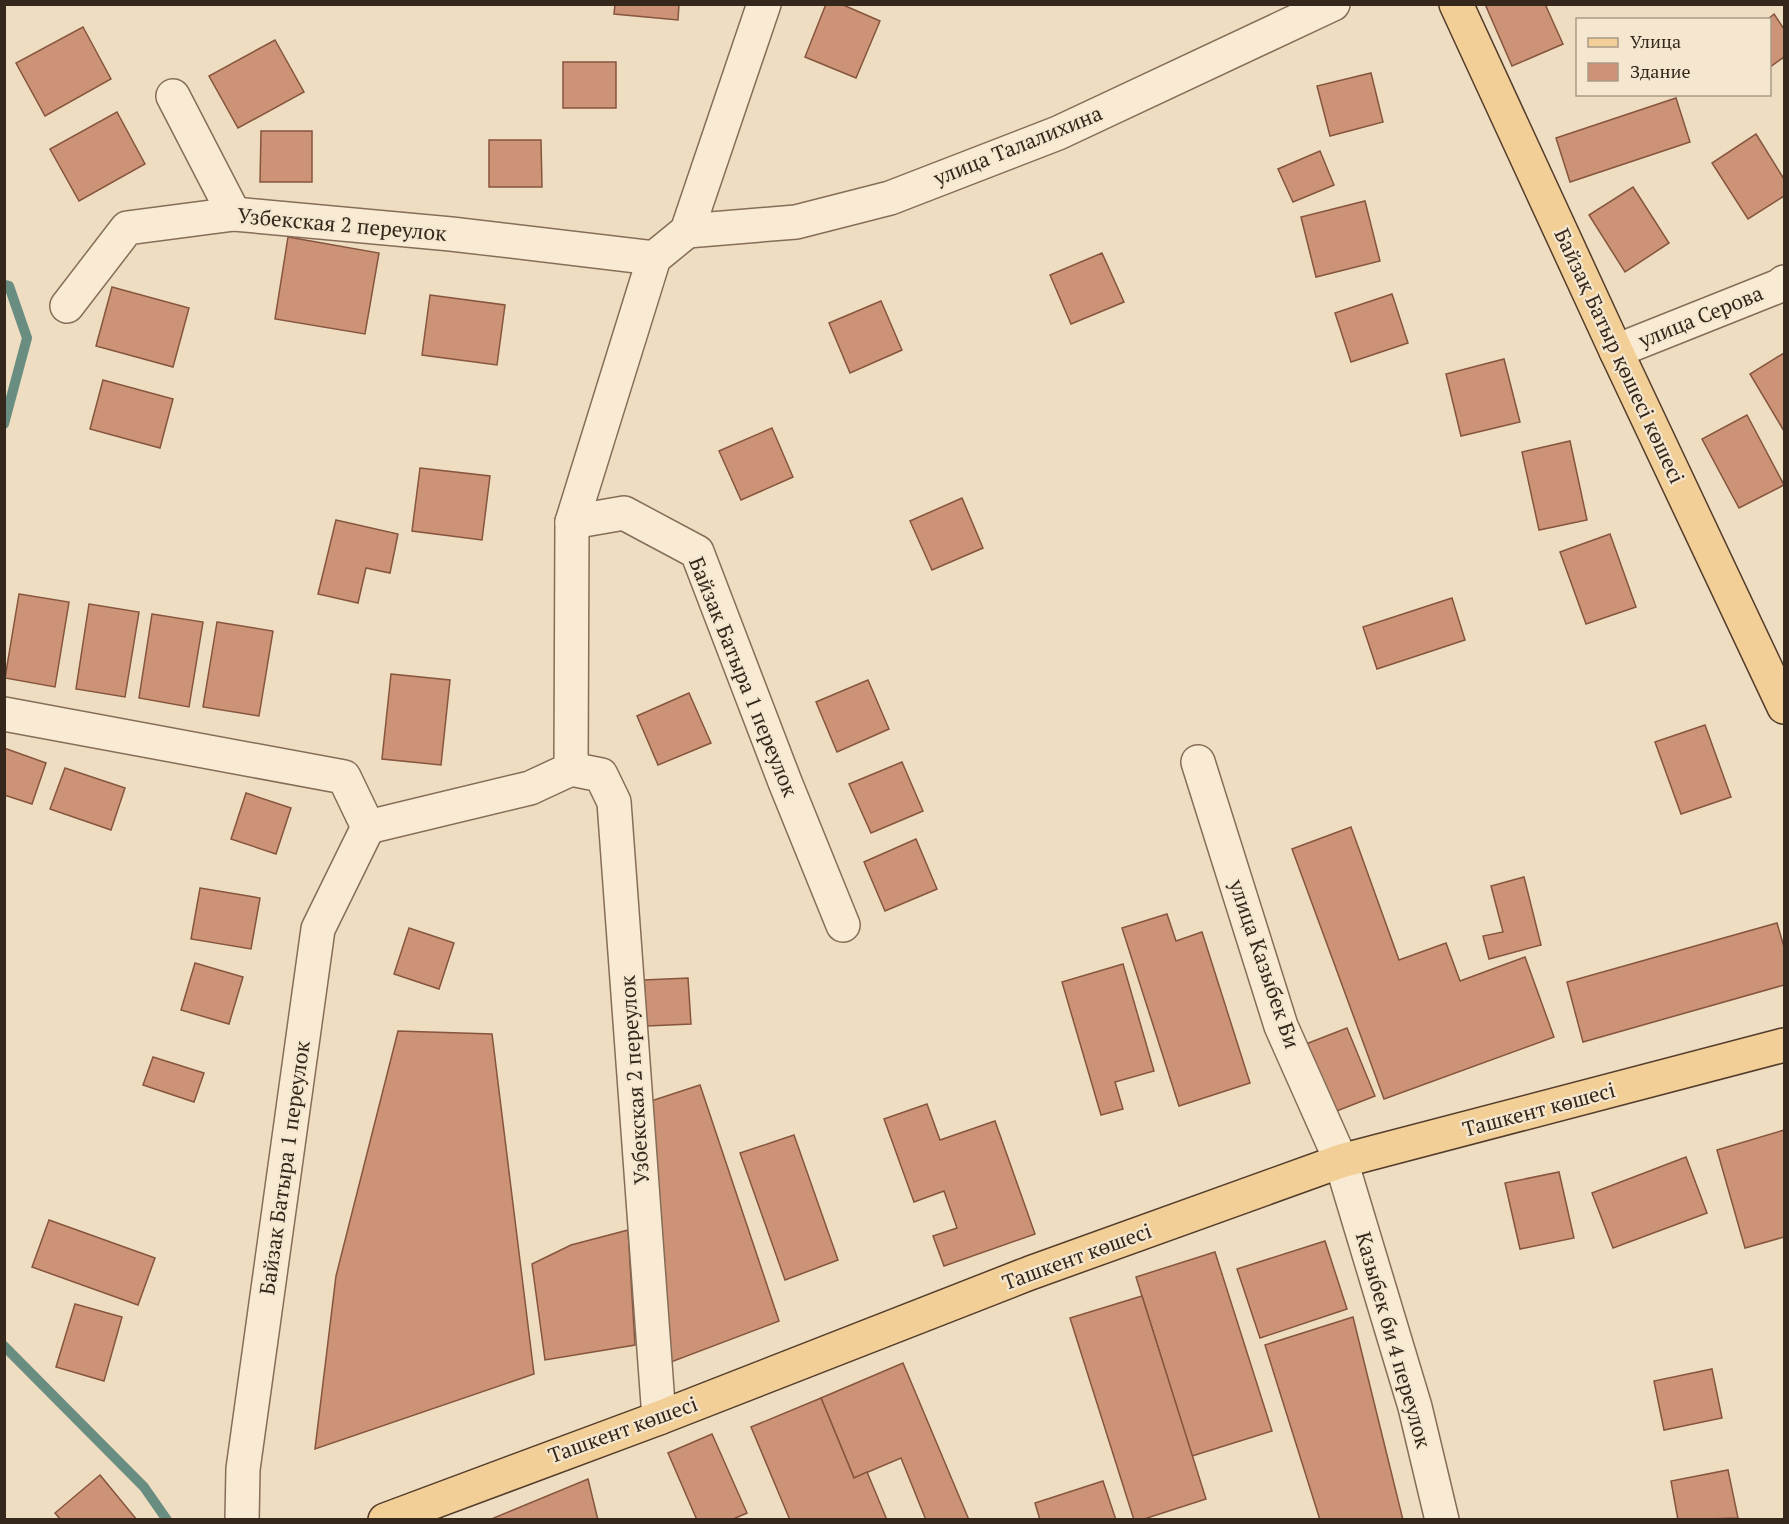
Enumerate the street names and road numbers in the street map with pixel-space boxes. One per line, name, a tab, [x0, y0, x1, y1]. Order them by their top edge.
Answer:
street label: улица Талалихина	[928, 98, 1106, 192]
street label: Узбекская 2 переулок	[236, 201, 448, 247]
street label: Байзақ Батыр қөшесі көшесі	[1548, 223, 1691, 488]
street label: улица Серова	[1633, 278, 1767, 354]
street label: Байзак Батыра 1 переулок	[683, 553, 805, 801]
street label: улица Казыбек Би	[1223, 875, 1307, 1052]
street label: Узбекская 2 переулок	[613, 974, 655, 1186]
street label: Байзак Батыра 1 переулок	[252, 1038, 316, 1297]
street label: Ташкент көшесі	[1459, 1075, 1618, 1143]
street label: Ташкент көшесі	[998, 1216, 1155, 1296]
street label: Казыбек би 4 переулок	[1350, 1228, 1438, 1452]
street label: Ташкент көшесі	[544, 1389, 701, 1469]

